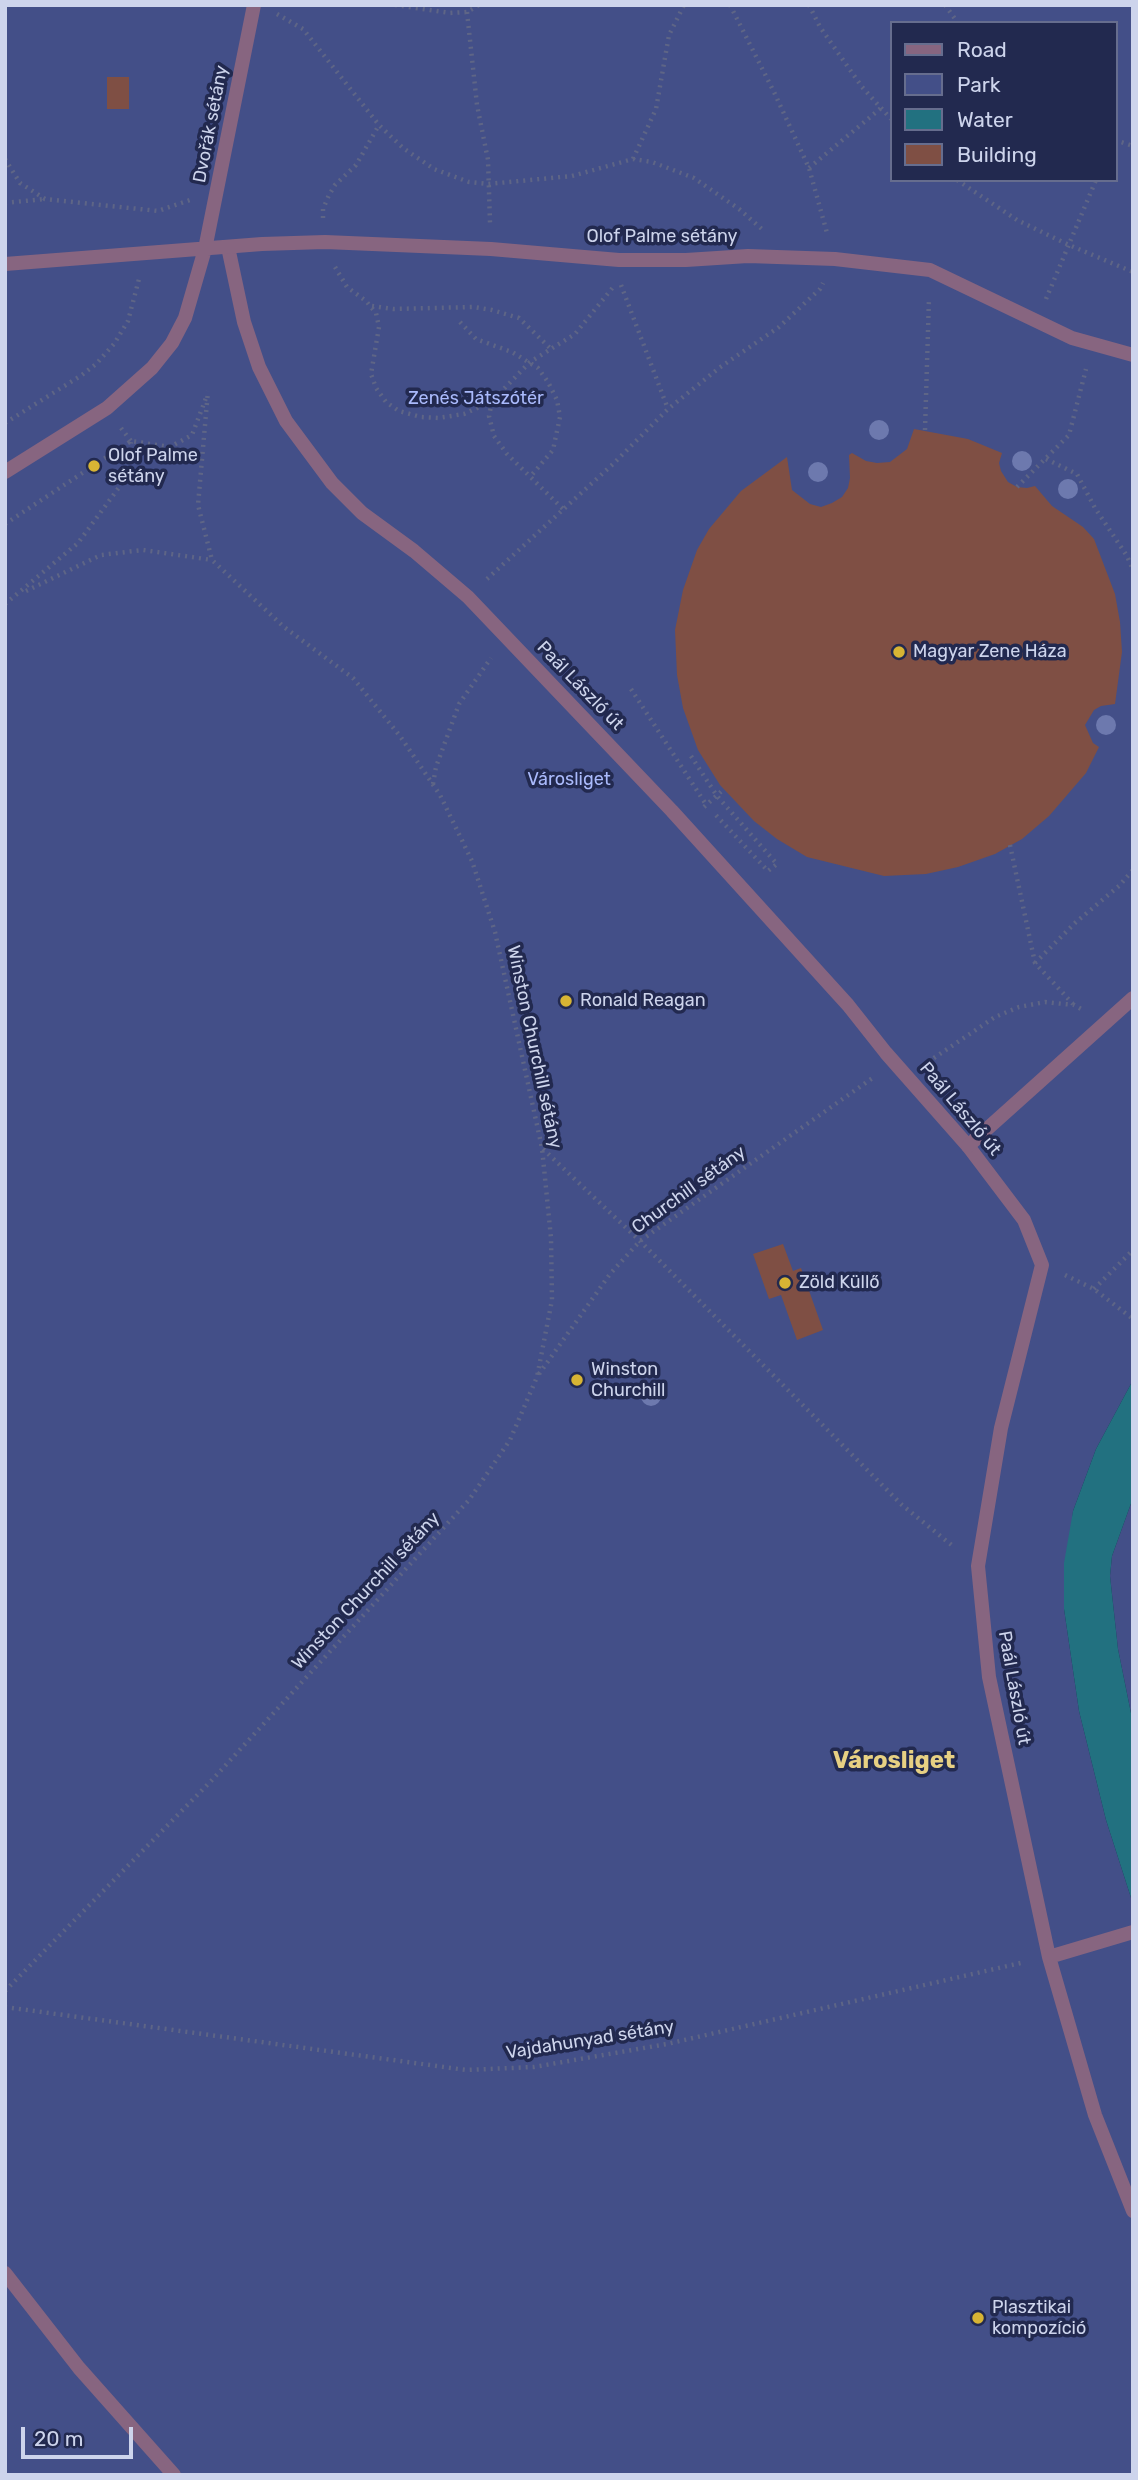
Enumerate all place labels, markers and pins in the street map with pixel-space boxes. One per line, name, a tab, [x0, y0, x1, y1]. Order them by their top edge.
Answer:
place label: Olof Palme sétány	[108, 445, 198, 488]
marker: Olof Palme sétány	[86, 458, 102, 474]
place label: Magyar Zene Háza	[913, 641, 1067, 663]
marker: Magyar Zene Háza	[891, 644, 907, 660]
place label: Ronald Reagan	[580, 990, 706, 1012]
marker: Ronald Reagan	[558, 993, 574, 1009]
place label: Zöld Küllő	[799, 1272, 880, 1294]
marker: Zöld Küllő	[777, 1275, 793, 1291]
place label: Winston Churchill	[591, 1359, 665, 1402]
marker: Winston Churchill	[569, 1372, 585, 1388]
place label: Plasztikai kompozíció	[992, 2297, 1086, 2340]
marker: Plasztikai kompozíció	[970, 2310, 986, 2326]

